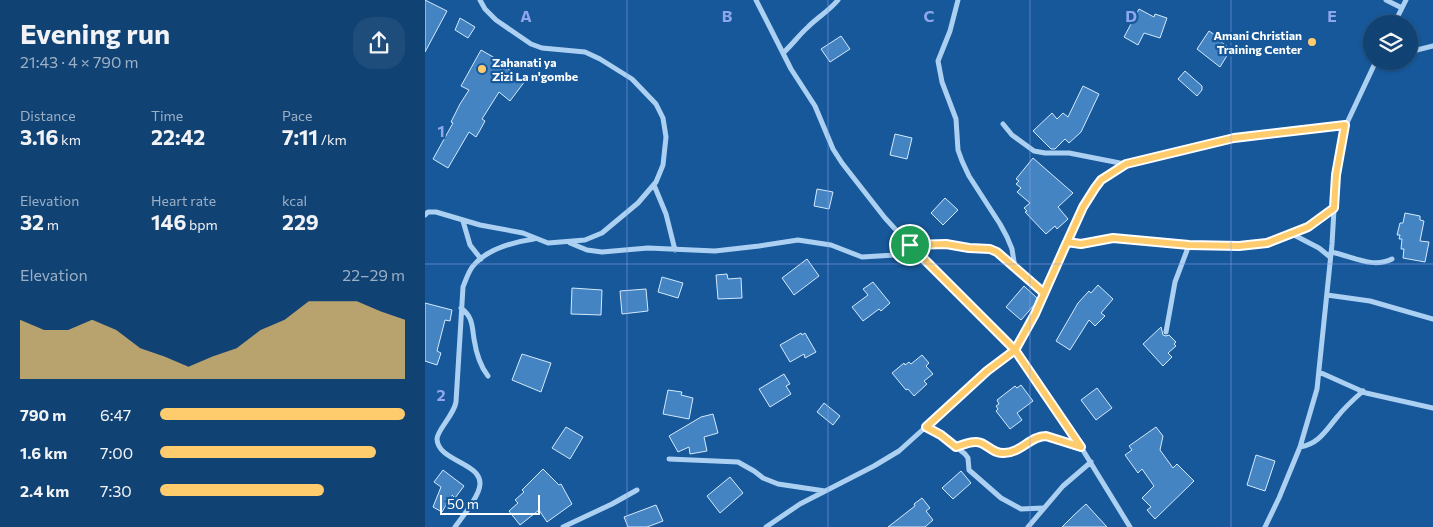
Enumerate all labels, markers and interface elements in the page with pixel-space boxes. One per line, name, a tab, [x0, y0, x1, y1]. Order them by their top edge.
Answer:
text: A	[520, 6, 532, 25]
text: B	[722, 6, 733, 25]
text: C	[924, 6, 935, 25]
text: D	[1125, 6, 1137, 25]
text: E	[1327, 6, 1337, 25]
map controls	[1363, 15, 1418, 70]
button: layers	[1363, 15, 1418, 70]
text: Evening run	[20, 16, 170, 50]
button: share	[353, 17, 405, 69]
place label: Amani Christian Training Center	[1213, 28, 1302, 56]
marker: Amani Christian Training Center	[1306, 36, 1318, 48]
text: 21:43 · 4 × 790 m	[20, 52, 138, 71]
place label: Zahanati ya Zizi La n'gombe	[492, 55, 578, 83]
marker: Zahanati ya Zizi La n'gombe	[476, 63, 488, 75]
text: Distance	[20, 107, 76, 124]
text: Time	[151, 107, 183, 124]
text: Pace	[282, 107, 312, 124]
text: 1	[437, 121, 445, 140]
text: 3.16	[20, 124, 58, 149]
text: 22:42	[151, 124, 205, 149]
text: 7:11	[282, 124, 318, 149]
text: km	[58, 131, 81, 148]
text: /km	[318, 131, 347, 148]
text: Elevation	[20, 192, 79, 209]
text: Heart rate	[151, 192, 216, 209]
text: kcal	[282, 192, 307, 209]
text: 32	[20, 209, 44, 234]
text: 146	[151, 209, 186, 234]
text: 229	[282, 209, 319, 234]
text: m	[44, 216, 59, 233]
text: bpm	[186, 216, 218, 233]
pin	[889, 224, 931, 266]
icon: arrive	[896, 231, 924, 259]
text: Elevation	[20, 265, 88, 284]
text: 22–29 m	[342, 265, 405, 284]
text: 2	[436, 385, 446, 404]
text: 790 m	[20, 405, 66, 424]
text: 6:47	[100, 405, 131, 424]
text: 1.6 km	[20, 443, 67, 462]
text: 7:00	[100, 443, 133, 462]
text: 2.4 km	[20, 481, 69, 500]
text: 7:30	[100, 481, 132, 500]
scale bar	[440, 492, 540, 515]
text: 50 m	[447, 495, 479, 512]

